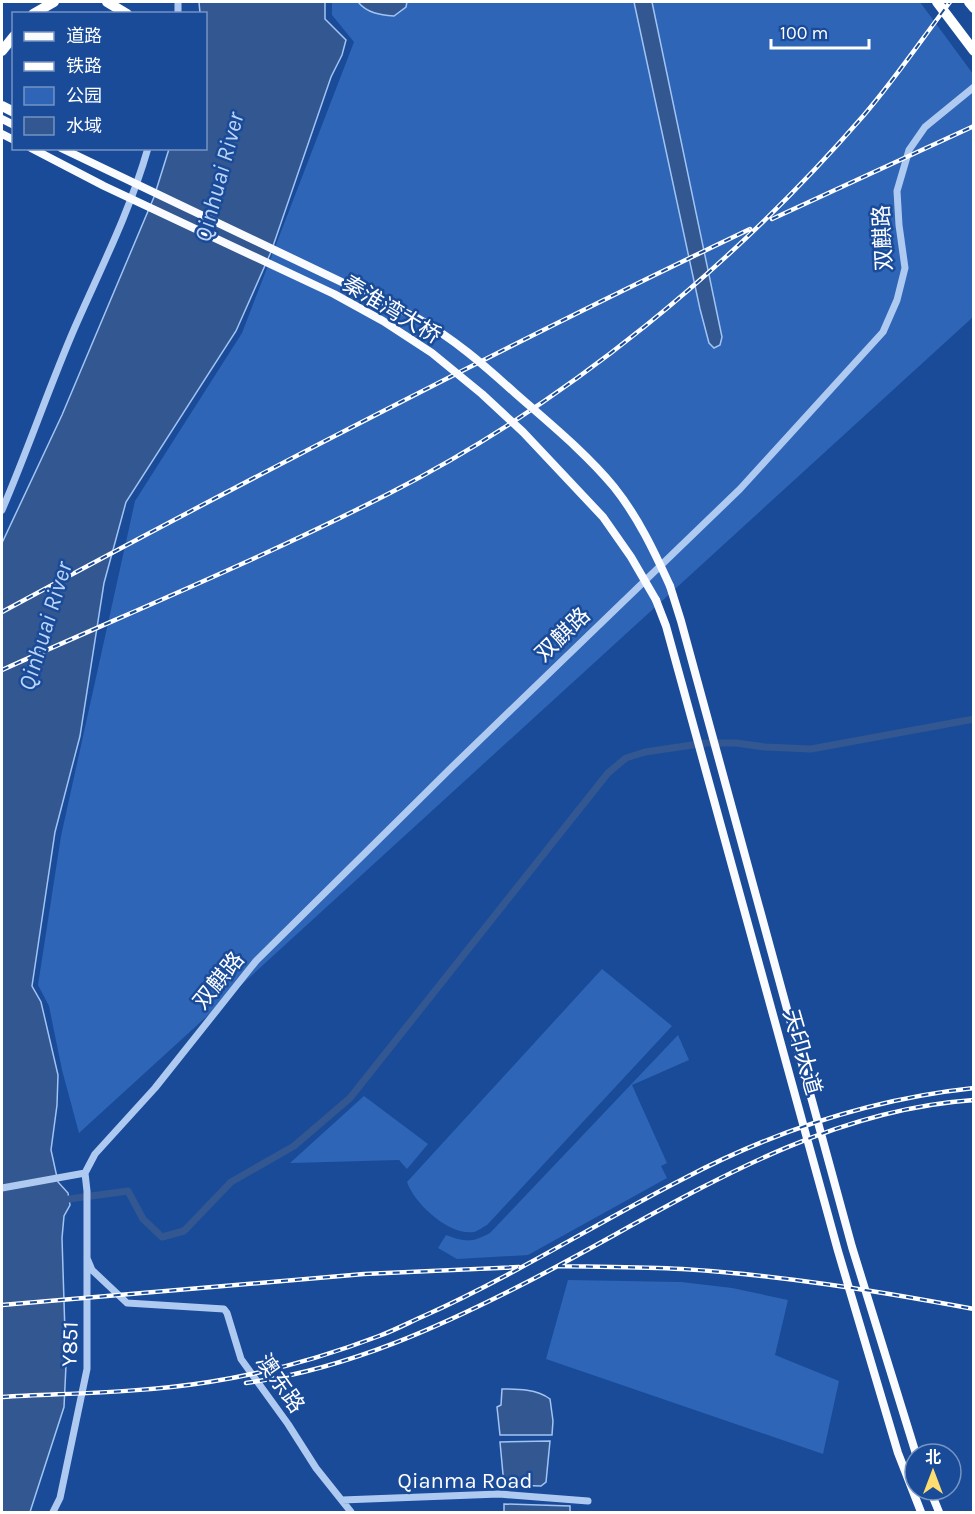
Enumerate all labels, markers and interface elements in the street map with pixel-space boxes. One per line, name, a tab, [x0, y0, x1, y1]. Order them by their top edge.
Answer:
legend	[12, 12, 207, 150]
scale bar	[771, 12, 868, 50]
text: 100 m	[780, 22, 828, 44]
text: 道路	[66, 25, 102, 47]
text: 铁路	[66, 55, 102, 77]
text: 公园	[66, 85, 102, 107]
water label: Qinhuai River	[188, 108, 250, 245]
text: 水域	[66, 115, 102, 137]
street label: 双麒路	[868, 204, 898, 272]
street label: 秦淮湾大桥	[338, 270, 445, 349]
water label: Qinhuai River	[12, 557, 78, 694]
street label: 双麒路	[530, 602, 595, 667]
street label: 双麒路	[188, 947, 250, 1014]
street label: 天印大道	[777, 1006, 827, 1098]
street label: Y851	[56, 1321, 84, 1367]
street label: 澳东路	[251, 1349, 310, 1418]
north arrow	[903, 1442, 963, 1502]
text: 北	[925, 1448, 941, 1467]
street label: Qianma Road	[398, 1468, 532, 1494]

